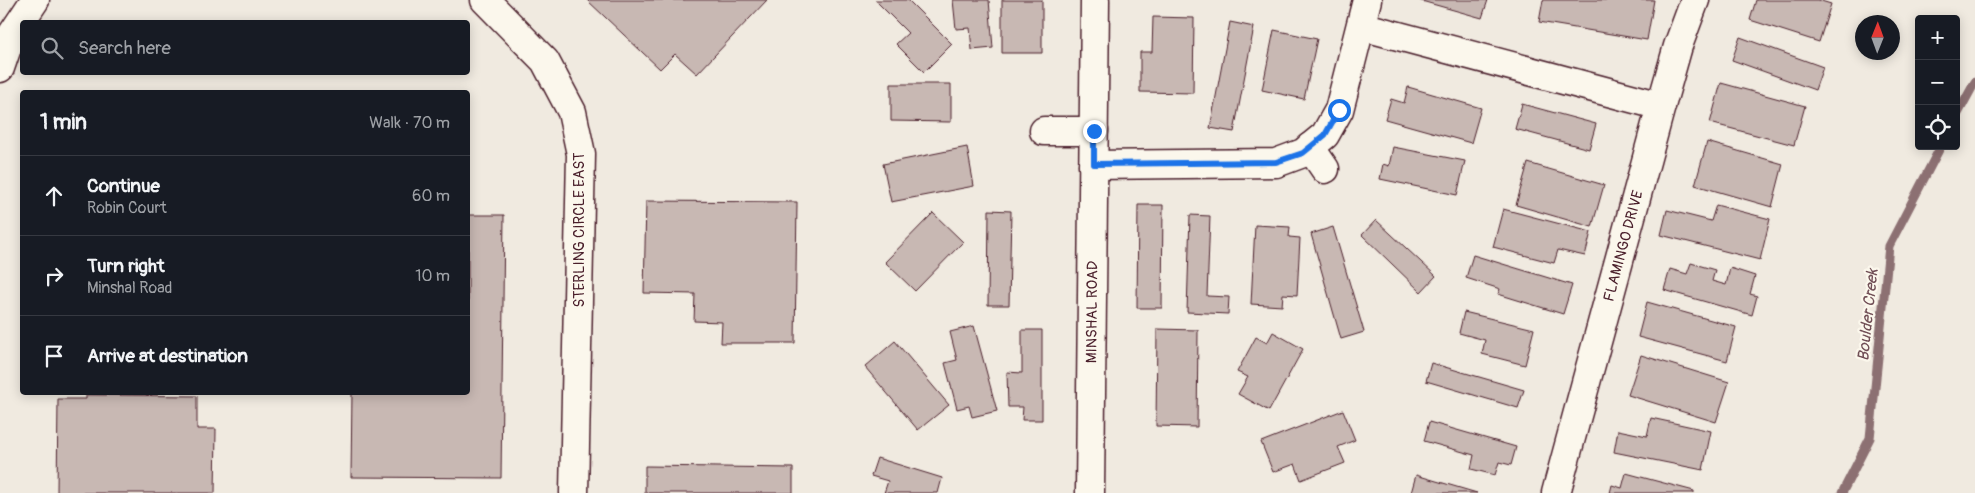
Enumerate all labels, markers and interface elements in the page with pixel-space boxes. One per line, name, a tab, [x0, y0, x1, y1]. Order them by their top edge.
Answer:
north arrow	[1855, 15, 1900, 60]
map controls	[1915, 15, 1960, 150]
button: +	[1915, 15, 1960, 60]
search box	[20, 20, 470, 75]
icon: search	[38, 34, 66, 62]
text: Search here	[78, 36, 171, 60]
button: −	[1915, 60, 1960, 105]
route start	[1328, 99, 1351, 122]
button: locate	[1915, 105, 1960, 150]
text: 1 min	[40, 109, 87, 136]
text: Walk · 70 m	[369, 113, 450, 133]
route end	[1083, 120, 1106, 143]
street label: STERLING CIRCLE EAST	[570, 152, 589, 308]
text: Continue	[87, 174, 160, 198]
icon: ahead	[40, 182, 68, 210]
text: 60 m	[412, 186, 450, 206]
street label: FLAMINGO DRIVE	[1599, 188, 1648, 304]
text: Robin Court	[87, 198, 167, 218]
text: Turn right	[87, 254, 165, 278]
street label: MINSHAL ROAD	[1082, 261, 1102, 363]
icon: right	[40, 262, 68, 290]
text: 10 m	[415, 266, 450, 286]
water label: Boulder Creek	[1853, 267, 1883, 362]
text: Minshal Road	[87, 278, 172, 298]
icon: arrive	[40, 342, 68, 370]
text: Arrive at destination	[87, 344, 248, 368]

